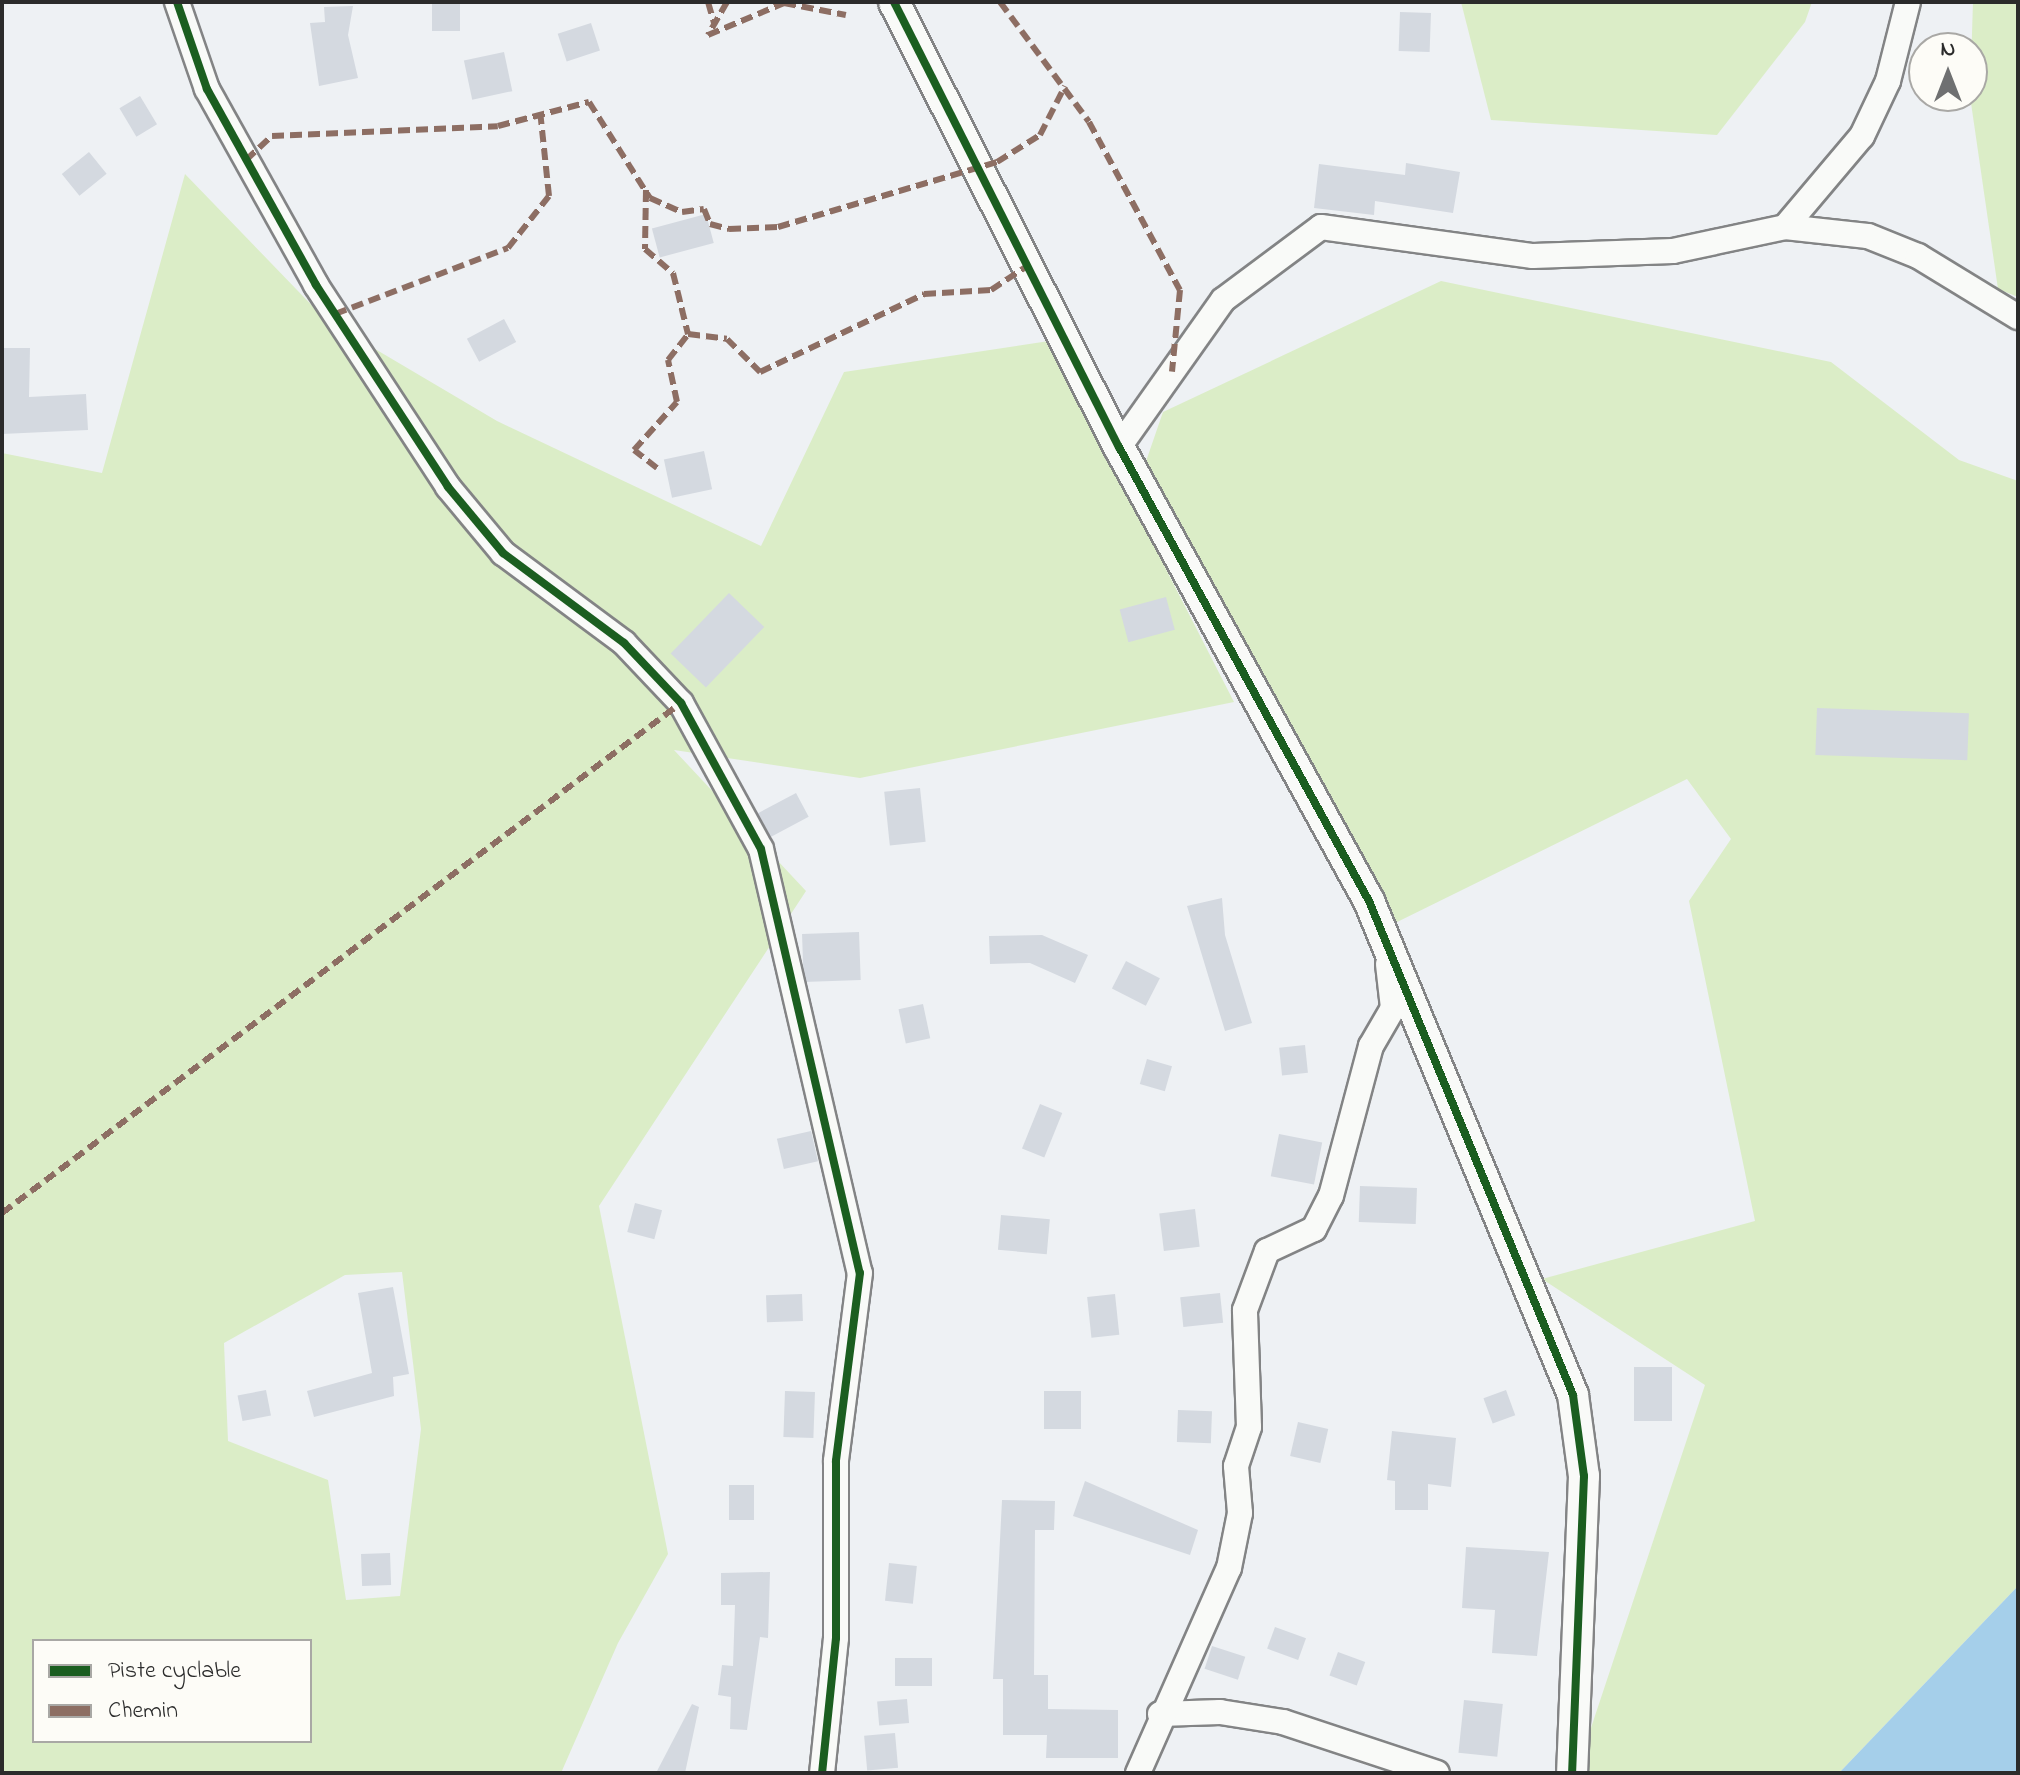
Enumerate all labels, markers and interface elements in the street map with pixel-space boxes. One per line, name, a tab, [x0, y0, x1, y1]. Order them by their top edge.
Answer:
north arrow	[1908, 32, 1988, 112]
text: N	[1941, 34, 1955, 66]
legend	[32, 1639, 312, 1743]
text: Piste cyclable	[108, 1654, 241, 1689]
text: Chemin	[108, 1694, 178, 1729]

